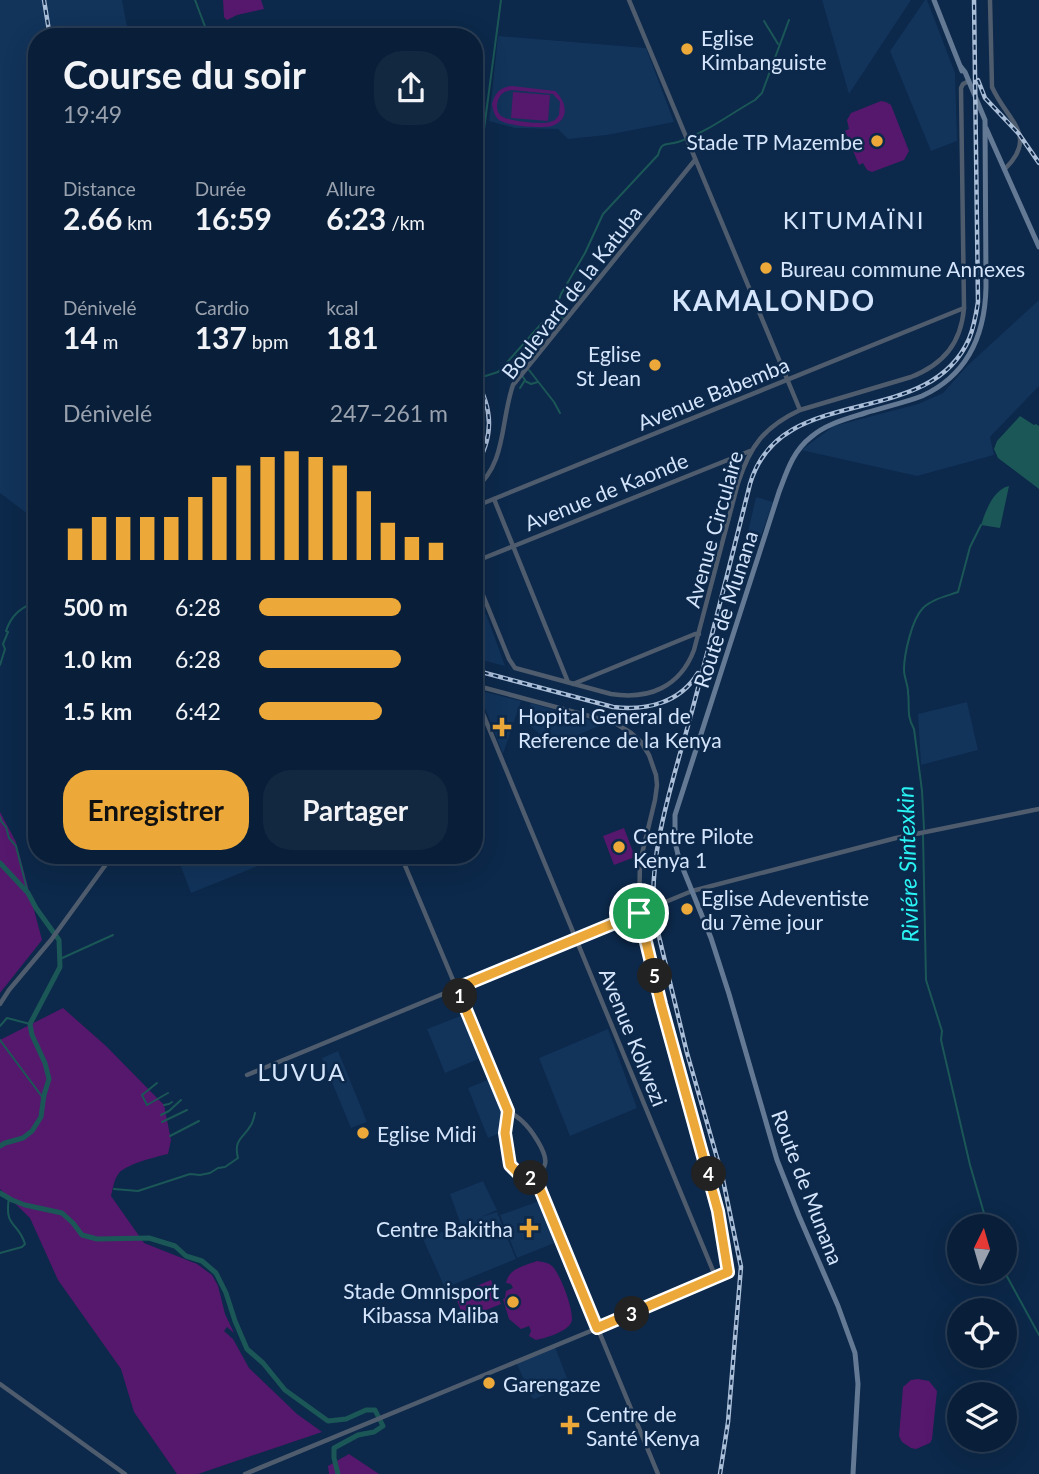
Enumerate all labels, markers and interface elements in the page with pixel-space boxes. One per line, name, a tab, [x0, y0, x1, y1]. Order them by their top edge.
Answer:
place label: Eglise Kimbanguiste	[701, 25, 826, 74]
marker: Eglise Kimbanguiste	[679, 41, 695, 57]
text: Course du soir	[63, 51, 306, 97]
button: share	[374, 51, 448, 125]
text: 19:49	[63, 100, 122, 128]
place label: Stade TP Mazembe	[687, 129, 863, 154]
marker: Stade TP Mazembe	[869, 133, 885, 149]
text: Distance	[63, 177, 136, 200]
text: Durée	[195, 177, 246, 200]
text: Allure	[326, 177, 375, 200]
text: 2.66	[63, 200, 122, 236]
text: 16:59	[195, 200, 272, 236]
text: 6:23	[326, 200, 386, 236]
street label: Boulevard de la Katuba	[496, 200, 646, 384]
district label: KITUMAÏNI	[783, 205, 925, 234]
text: km	[122, 211, 152, 234]
text: /km	[386, 211, 425, 234]
place label: Bureau commune Annexes	[780, 256, 1025, 281]
marker: Bureau commune Annexes	[758, 260, 774, 276]
district label: KAMALONDO	[672, 283, 876, 317]
text: Dénivelé	[63, 296, 137, 319]
text: Cardio	[195, 296, 249, 319]
text: kcal	[326, 296, 358, 319]
text: 14	[63, 319, 98, 355]
text: 137	[195, 319, 247, 355]
text: 181	[326, 319, 379, 355]
text: m	[98, 330, 118, 353]
text: bpm	[247, 330, 289, 353]
place label: Eglise St Jean	[576, 341, 641, 390]
street label: Avenue Babemba	[634, 351, 792, 435]
marker: Eglise St Jean	[647, 357, 663, 373]
text: Dénivelé	[63, 399, 152, 427]
text: 247–261 m	[330, 399, 448, 427]
street label: Avenue de Kaonde	[521, 447, 691, 535]
street label: Avenue Circulaire	[679, 448, 747, 610]
street label: Route de Munana	[688, 527, 762, 691]
text: 500 m	[63, 593, 128, 621]
text: 6:28	[175, 593, 221, 621]
text: 1.0 km	[63, 645, 132, 673]
text: 6:28	[175, 645, 221, 673]
text: 1.5 km	[63, 697, 132, 725]
text: 6:42	[175, 697, 221, 725]
place label: Hopital General de Reference de la Kenya	[518, 703, 722, 752]
marker: Hopital General de Reference de la Kenya	[492, 717, 512, 737]
button: Enregistrer	[63, 770, 249, 850]
button: Partager	[263, 770, 448, 850]
water label: Riviére Sintexkin	[890, 785, 924, 943]
place label: Centre Pilote Kenya 1	[633, 823, 754, 872]
marker: Centre Pilote Kenya 1	[611, 839, 627, 855]
pin	[609, 883, 669, 943]
place label: Eglise Adeventiste du 7ème jour	[701, 885, 869, 934]
icon: arrive	[620, 894, 658, 932]
marker: Eglise Adeventiste du 7ème jour	[679, 901, 695, 917]
pin: 5	[638, 958, 672, 993]
street label: Avenue Kolwezi	[595, 964, 673, 1110]
text: 5	[649, 964, 660, 987]
pin: 1	[442, 978, 477, 1014]
text: 1	[454, 984, 465, 1007]
district label: LUVUA	[257, 1057, 347, 1086]
street label: Route de Munana	[767, 1106, 849, 1268]
place label: Eglise Midi	[377, 1121, 476, 1146]
marker: Eglise Midi	[355, 1125, 371, 1141]
pin: 4	[692, 1156, 726, 1192]
pin: 2	[514, 1160, 548, 1196]
text: 4	[703, 1162, 714, 1185]
text: 2	[525, 1166, 536, 1189]
north arrow	[947, 1214, 1017, 1284]
map controls	[947, 1214, 1017, 1452]
place label: Centre Bakitha	[376, 1216, 513, 1241]
marker: Centre Bakitha	[519, 1218, 539, 1238]
place label: Stade Omnisport Kibassa Maliba	[343, 1278, 499, 1327]
marker: Stade Omnisport Kibassa Maliba	[505, 1294, 521, 1310]
pin: 3	[614, 1296, 650, 1332]
button: locate	[947, 1298, 1017, 1368]
text: 3	[626, 1302, 637, 1325]
place label: Garengaze	[503, 1371, 600, 1396]
marker: Garengaze	[481, 1375, 497, 1391]
button: layers	[947, 1382, 1017, 1452]
place label: Centre de Santé Kenya	[586, 1401, 700, 1450]
marker: Centre de Santé Kenya	[560, 1415, 580, 1435]

